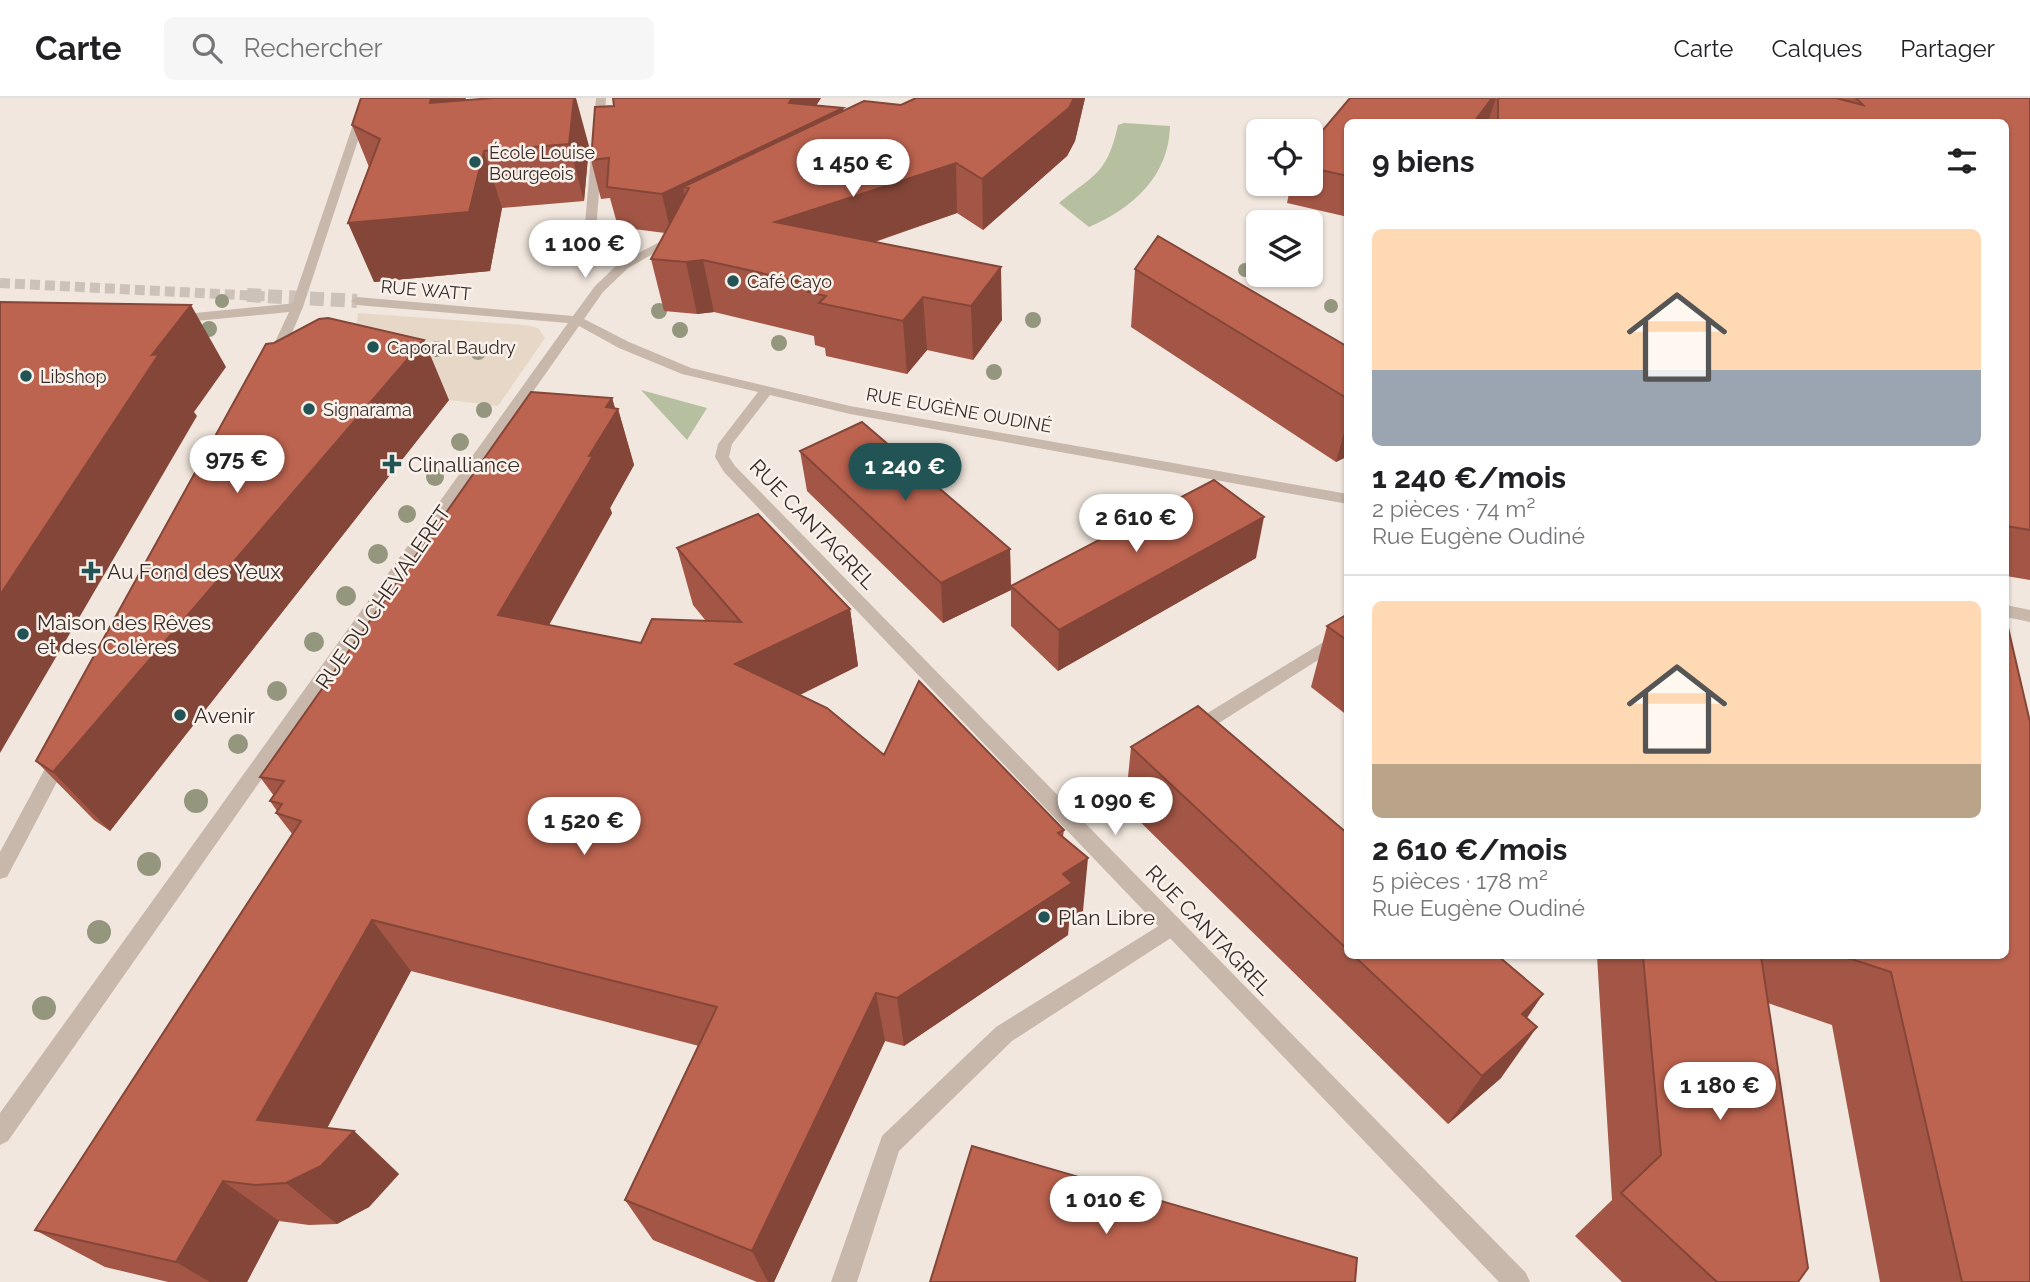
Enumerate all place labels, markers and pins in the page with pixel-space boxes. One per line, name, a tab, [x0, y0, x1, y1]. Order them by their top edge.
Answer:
pin: 1 450 €	[788, 140, 918, 199]
place label: École Louise Bourgeois	[489, 141, 596, 184]
marker: École Louise Bourgeois	[467, 154, 483, 170]
pin: 1 100 €	[520, 220, 650, 280]
place label: Café Cayo	[747, 271, 832, 292]
marker: Café Cayo	[725, 273, 741, 289]
place label: Caporal Baudry	[387, 337, 516, 358]
marker: Caporal Baudry	[365, 339, 381, 355]
place label: Libshop	[40, 366, 107, 387]
marker: Libshop	[18, 368, 34, 384]
place label: Signarama	[323, 399, 412, 420]
marker: Signarama	[301, 401, 317, 417]
pin: 975 €	[188, 436, 286, 495]
pin: 1 240 €	[840, 444, 970, 503]
place label: Clinalliance	[408, 452, 520, 477]
marker: Clinalliance	[382, 454, 402, 474]
pin: 2 610 €	[1071, 494, 1201, 554]
place label: Au Fond des Yeux	[107, 559, 281, 584]
marker: Au Fond des Yeux	[81, 561, 101, 581]
place label: Maison des Rêves et des Colères	[37, 610, 211, 659]
marker: Maison des Rêves et des Colères	[15, 626, 31, 642]
place label: Avenir	[194, 703, 255, 728]
marker: Avenir	[172, 707, 188, 723]
pin: 1 090 €	[1050, 778, 1180, 837]
pin: 1 520 €	[519, 798, 649, 857]
place label: Plan Libre	[1058, 905, 1155, 930]
marker: Plan Libre	[1036, 909, 1052, 925]
pin: 1 180 €	[1655, 1062, 1785, 1122]
pin: 1 010 €	[1041, 1176, 1171, 1236]

